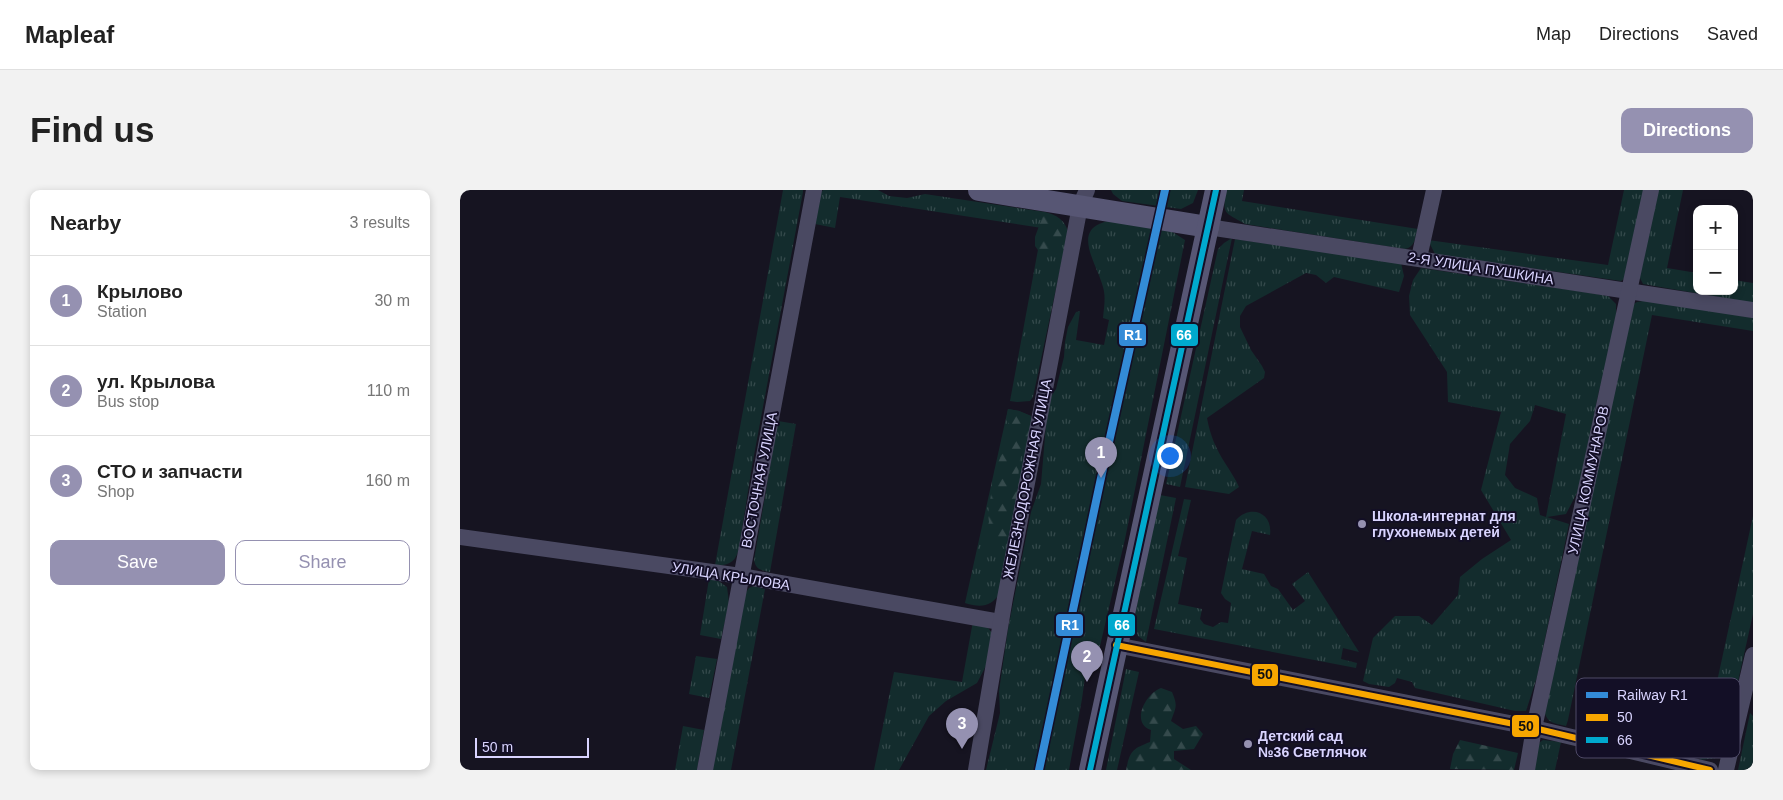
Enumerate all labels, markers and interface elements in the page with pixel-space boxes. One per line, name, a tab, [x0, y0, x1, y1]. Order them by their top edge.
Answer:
text: Mapleaf	[25, 21, 114, 48]
text: Map	[1536, 24, 1571, 44]
text: Directions	[1599, 24, 1679, 44]
text: Saved	[1707, 24, 1758, 44]
button: Directions	[1621, 108, 1753, 153]
text: Find us	[30, 110, 154, 149]
map controls	[1693, 205, 1738, 295]
button: +	[1693, 205, 1738, 250]
text: Nearby	[50, 211, 121, 234]
text: 3 results	[350, 214, 410, 231]
street label: 2-Я УЛИЦА ПУШКИНА	[1407, 249, 1556, 288]
button: −	[1693, 250, 1738, 295]
text: Крылово	[97, 281, 183, 302]
text: 1	[62, 292, 70, 309]
text: 30 m	[374, 292, 410, 309]
text: Station	[97, 303, 147, 320]
line badge: R1	[1118, 323, 1147, 347]
line badge: 66	[1170, 323, 1199, 347]
text: R1	[1124, 327, 1142, 343]
text: 66	[1176, 327, 1192, 343]
text: ул. Крылова	[97, 371, 215, 392]
street label: ЖЕЛЕЗНОДОРОЖНАЯ УЛИЦА	[1000, 377, 1054, 580]
text: 2	[62, 382, 70, 399]
text: 110 m	[367, 382, 410, 399]
text: Bus stop	[97, 393, 159, 410]
street label: УЛИЦА КОММУНАРОВ	[1564, 404, 1612, 556]
street label: ВОСТОЧНАЯ УЛИЦА	[738, 410, 780, 549]
pin: 1	[1085, 437, 1117, 478]
your location	[1157, 443, 1183, 469]
text: СТО и запчасти	[97, 461, 243, 482]
text: 3	[62, 472, 70, 489]
text: 160 m	[366, 472, 410, 489]
text: Shop	[97, 483, 134, 500]
place label: Школа-интернат для глухонемых детей	[1372, 508, 1516, 540]
marker: Школа-интернат для глухонемых детей	[1356, 518, 1368, 530]
button: Save	[50, 540, 225, 585]
button: Share	[235, 540, 410, 585]
street label: УЛИЦА КРЫЛОВА	[671, 559, 792, 593]
line badge: R1	[1055, 613, 1084, 637]
line badge: 66	[1107, 613, 1136, 637]
text: R1	[1061, 617, 1079, 633]
text: 66	[1114, 617, 1130, 633]
pin: 2	[1071, 641, 1103, 682]
line badge: 50	[1251, 663, 1279, 687]
text: 50	[1257, 666, 1273, 682]
legend	[1576, 678, 1740, 758]
text: Railway R1	[1617, 687, 1688, 703]
pin: 3	[946, 708, 978, 749]
text: 50	[1617, 709, 1633, 725]
line badge: 50	[1511, 714, 1540, 738]
text: 50	[1518, 718, 1534, 734]
place label: Детский сад №36 Светлячок	[1258, 728, 1368, 760]
text: 66	[1617, 732, 1633, 748]
scale bar	[475, 735, 589, 758]
marker: Детский сад №36 Светлячок	[1242, 738, 1254, 750]
text: 50 m	[482, 739, 513, 755]

